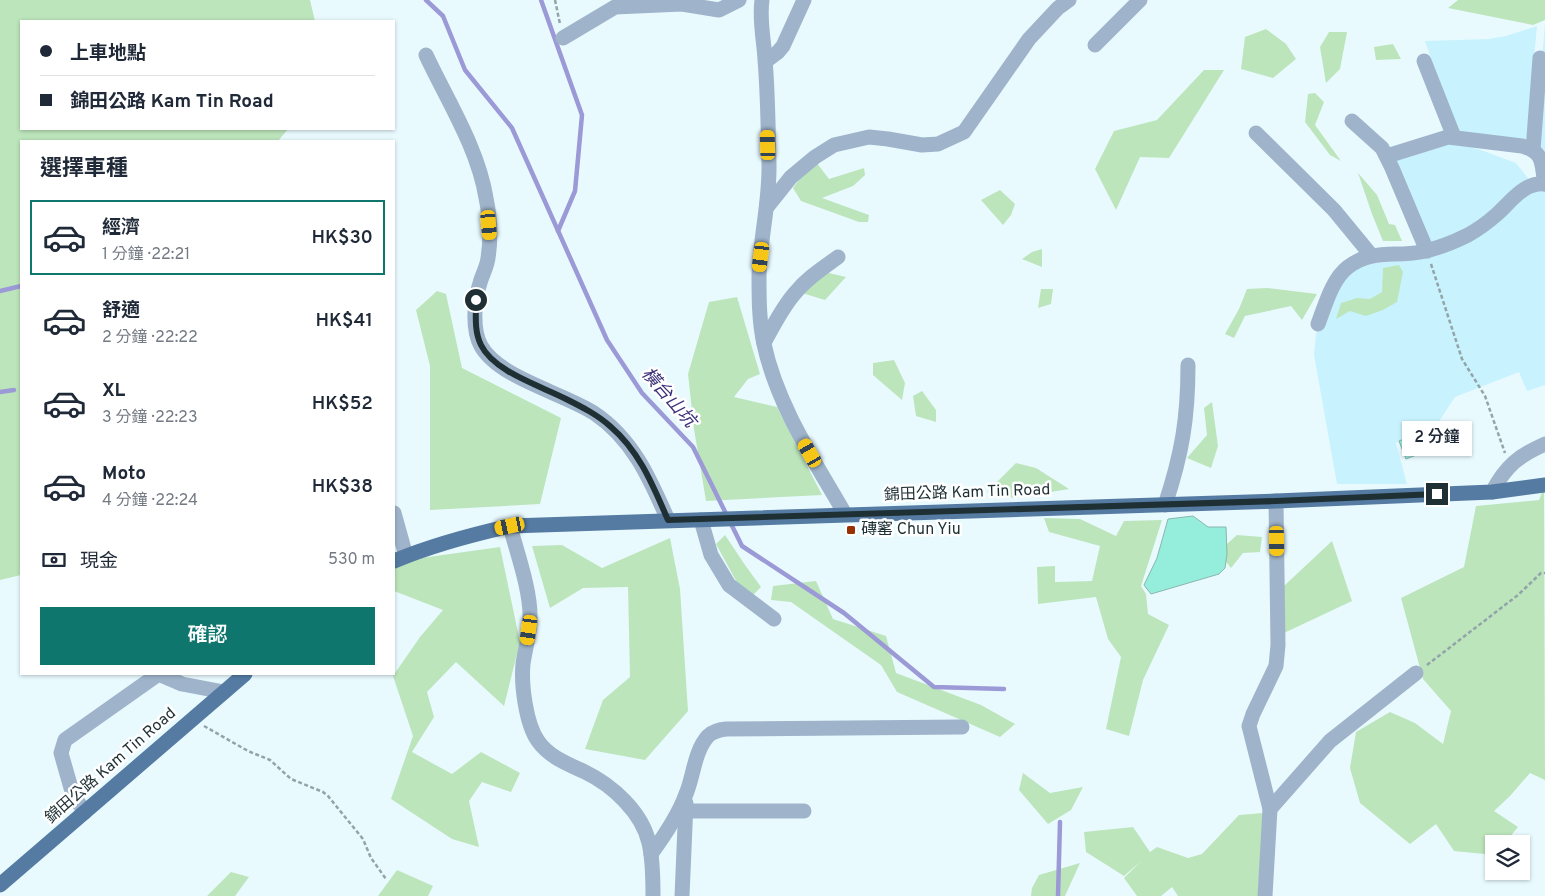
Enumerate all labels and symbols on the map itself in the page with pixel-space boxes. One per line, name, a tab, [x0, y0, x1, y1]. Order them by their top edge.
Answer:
car	[759, 130, 776, 160]
car	[480, 209, 497, 241]
car	[751, 241, 770, 273]
route start	[465, 289, 487, 311]
water label: 橫台山坑	[636, 363, 702, 435]
callout: 2 分鐘	[1402, 422, 1472, 456]
car	[796, 436, 823, 470]
street label: 錦田公路 Kam Tin Road	[883, 480, 1051, 506]
route end	[1426, 483, 1448, 505]
car	[493, 516, 526, 536]
place label: 磚窰 Chun Yiu	[861, 520, 961, 540]
marker: 磚窰 Chun Yiu	[845, 524, 857, 536]
car	[1269, 526, 1284, 556]
car	[519, 614, 538, 646]
street label: 錦田公路 Kam Tin Road	[42, 704, 180, 828]

